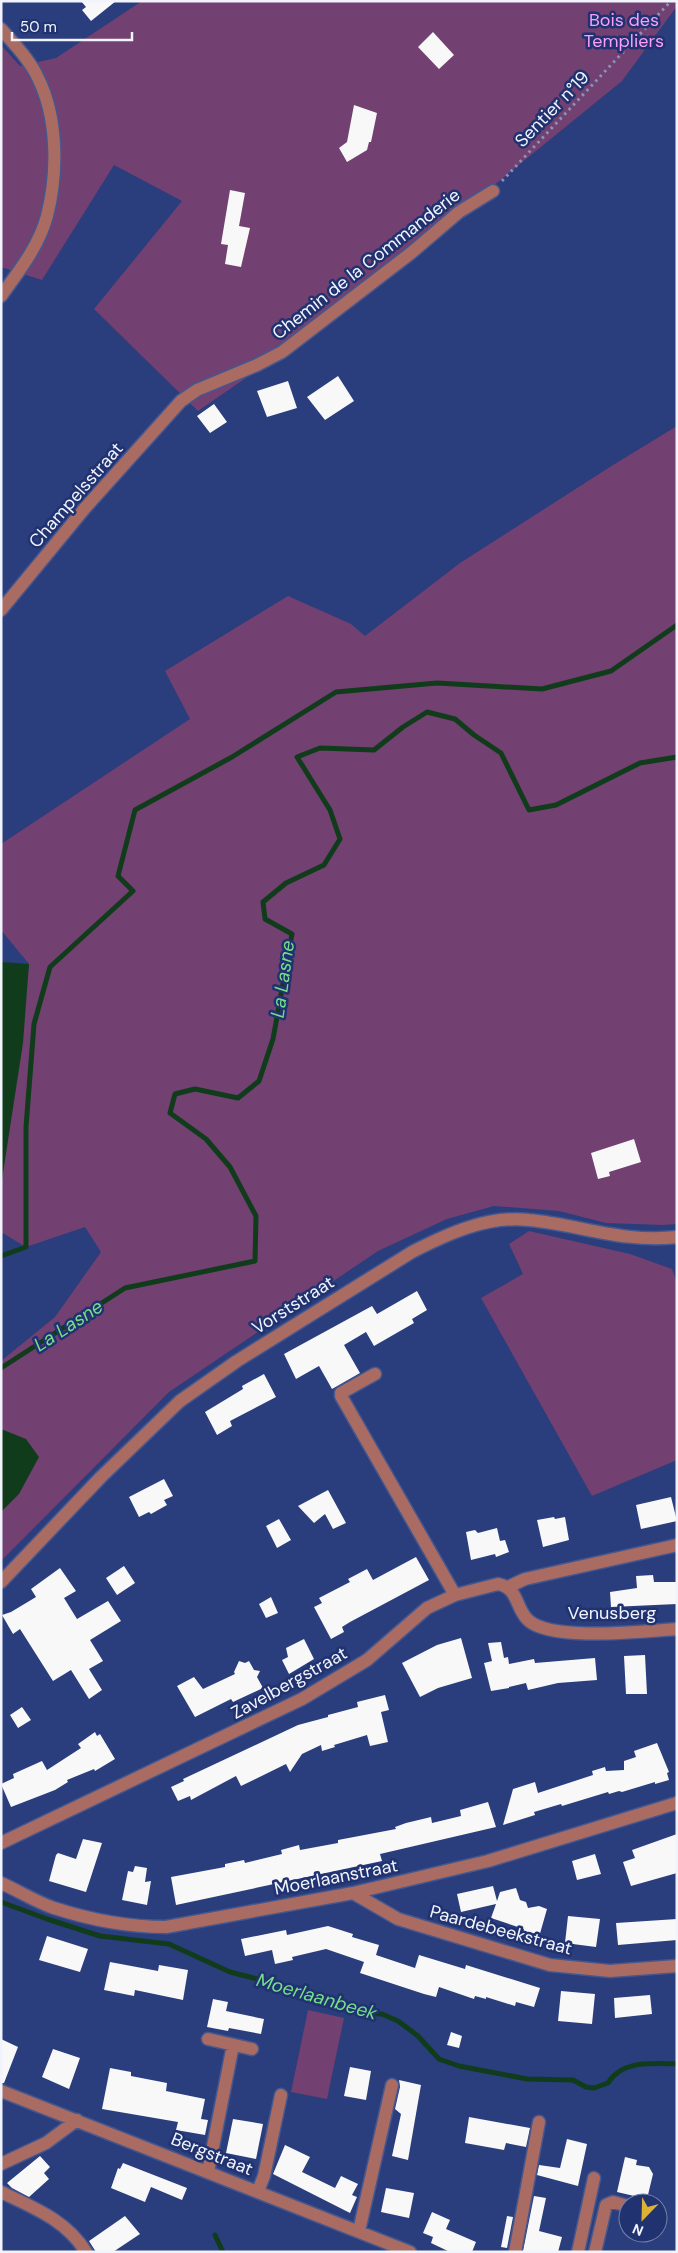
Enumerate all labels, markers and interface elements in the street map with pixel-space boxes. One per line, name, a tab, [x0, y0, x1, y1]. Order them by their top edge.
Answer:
park label: Bois des Templiers	[584, 8, 664, 53]
scale bar	[12, 10, 132, 42]
text: 50 m	[20, 17, 57, 37]
street label: Sentier n°19	[510, 66, 594, 152]
street label: Chemin de la Commanderie	[267, 183, 465, 345]
street label: Champelsstraat	[24, 437, 128, 553]
water label: La Lasne	[265, 939, 300, 1019]
street label: Vorststraat	[247, 1270, 339, 1340]
water label: La Lasne	[29, 1294, 108, 1357]
street label: Venusberg	[568, 1601, 656, 1625]
street label: Zavelbergstraat	[227, 1641, 351, 1725]
street label: Moerlaanstraat	[272, 1853, 400, 1901]
street label: Paardebeekstraat	[427, 1899, 575, 1961]
water label: Moerlaanbeek	[254, 1967, 380, 2026]
street label: Bergstraat	[167, 2127, 257, 2181]
north arrow	[618, 2193, 668, 2243]
text: N	[630, 2220, 646, 2240]

